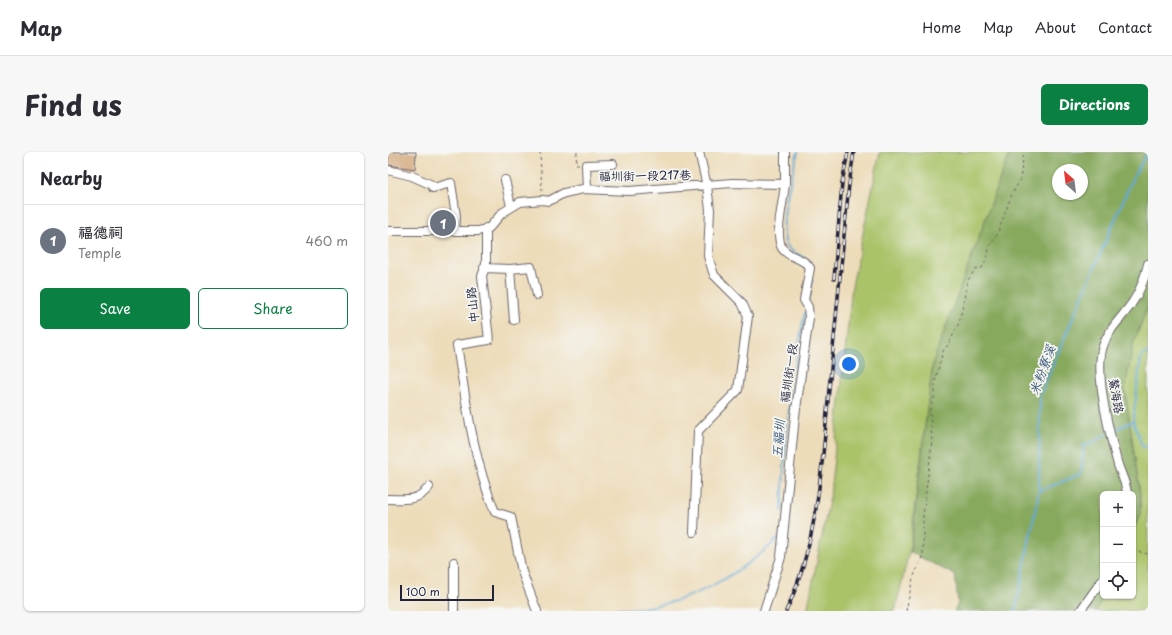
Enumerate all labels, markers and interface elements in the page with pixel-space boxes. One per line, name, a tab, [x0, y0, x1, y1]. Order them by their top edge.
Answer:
text: Map	[20, 14, 62, 42]
text: Home	[922, 17, 961, 38]
text: Map	[983, 17, 1013, 38]
text: About	[1035, 17, 1076, 38]
text: Contact	[1098, 17, 1152, 38]
text: Find us	[24, 83, 122, 126]
button: Directions	[1041, 84, 1148, 125]
north arrow	[1052, 164, 1088, 200]
text: Nearby	[40, 165, 102, 191]
street label: 福圳街一段217巷	[599, 165, 691, 185]
pin: 1	[430, 208, 456, 238]
text: 福德祠	[78, 220, 123, 243]
text: 1	[50, 231, 56, 250]
text: 460 m	[305, 231, 348, 250]
text: Temple	[78, 243, 121, 262]
street label: 中山路	[461, 286, 483, 324]
button: Save	[40, 288, 190, 329]
button: Share	[198, 288, 348, 329]
water label: 米粉寮溪	[1024, 341, 1060, 398]
street label: 福圳街一段	[775, 342, 801, 404]
your location	[839, 354, 859, 374]
street label: 鰲海路	[1105, 377, 1129, 415]
water label: 五福圳	[767, 417, 788, 459]
map controls	[1100, 491, 1136, 599]
button: +	[1100, 491, 1136, 527]
button: −	[1100, 527, 1136, 563]
button: locate	[1100, 563, 1136, 599]
scale bar	[400, 583, 494, 602]
text: 100 m	[406, 583, 440, 600]

